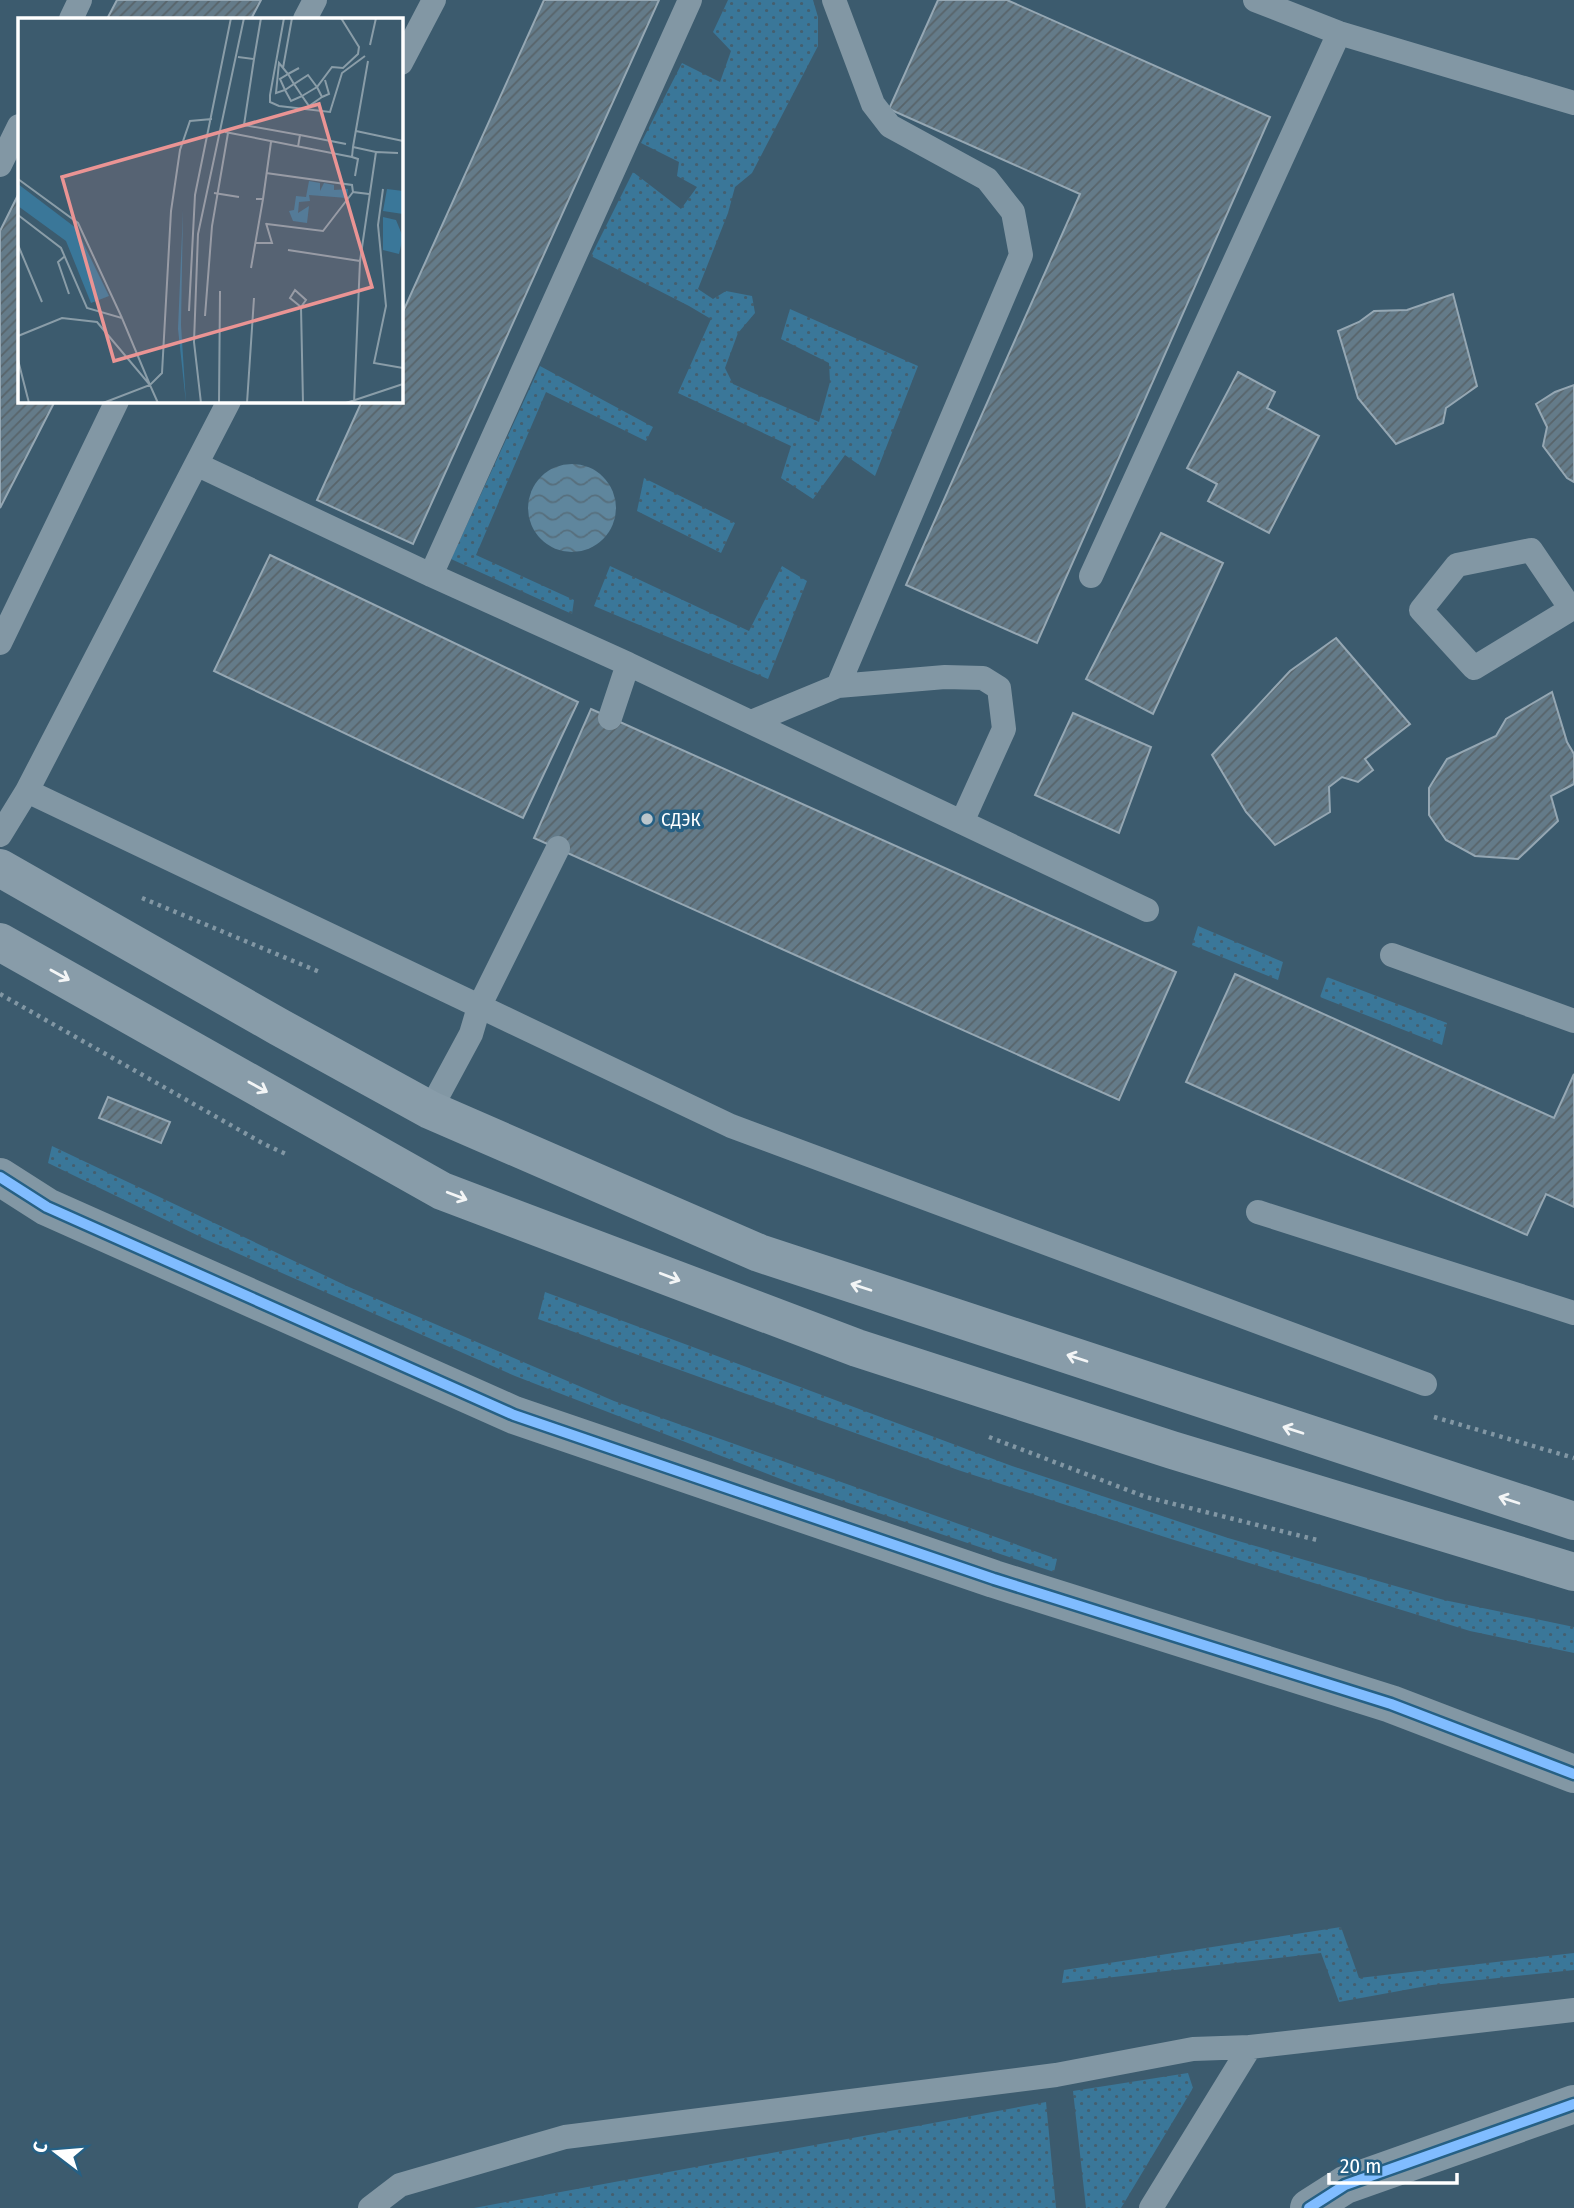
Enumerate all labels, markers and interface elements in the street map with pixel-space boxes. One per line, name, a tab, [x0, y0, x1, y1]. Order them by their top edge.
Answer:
inset map	[18, 18, 402, 402]
place label: СДЭК	[661, 808, 701, 831]
marker: СДЭК	[639, 811, 655, 827]
one-way arrow	[49, 968, 69, 982]
one-way arrow	[247, 1081, 268, 1094]
one-way arrow	[446, 1191, 468, 1204]
one-way arrow	[658, 1272, 680, 1285]
one-way arrow	[850, 1280, 872, 1292]
one-way arrow	[1066, 1351, 1088, 1363]
one-way arrow	[1282, 1422, 1304, 1435]
one-way arrow	[1498, 1493, 1520, 1506]
north arrow	[21, 2117, 91, 2187]
text: С	[28, 2139, 53, 2155]
scale bar	[1329, 2142, 1457, 2186]
text: 20 m	[1340, 2153, 1381, 2179]

